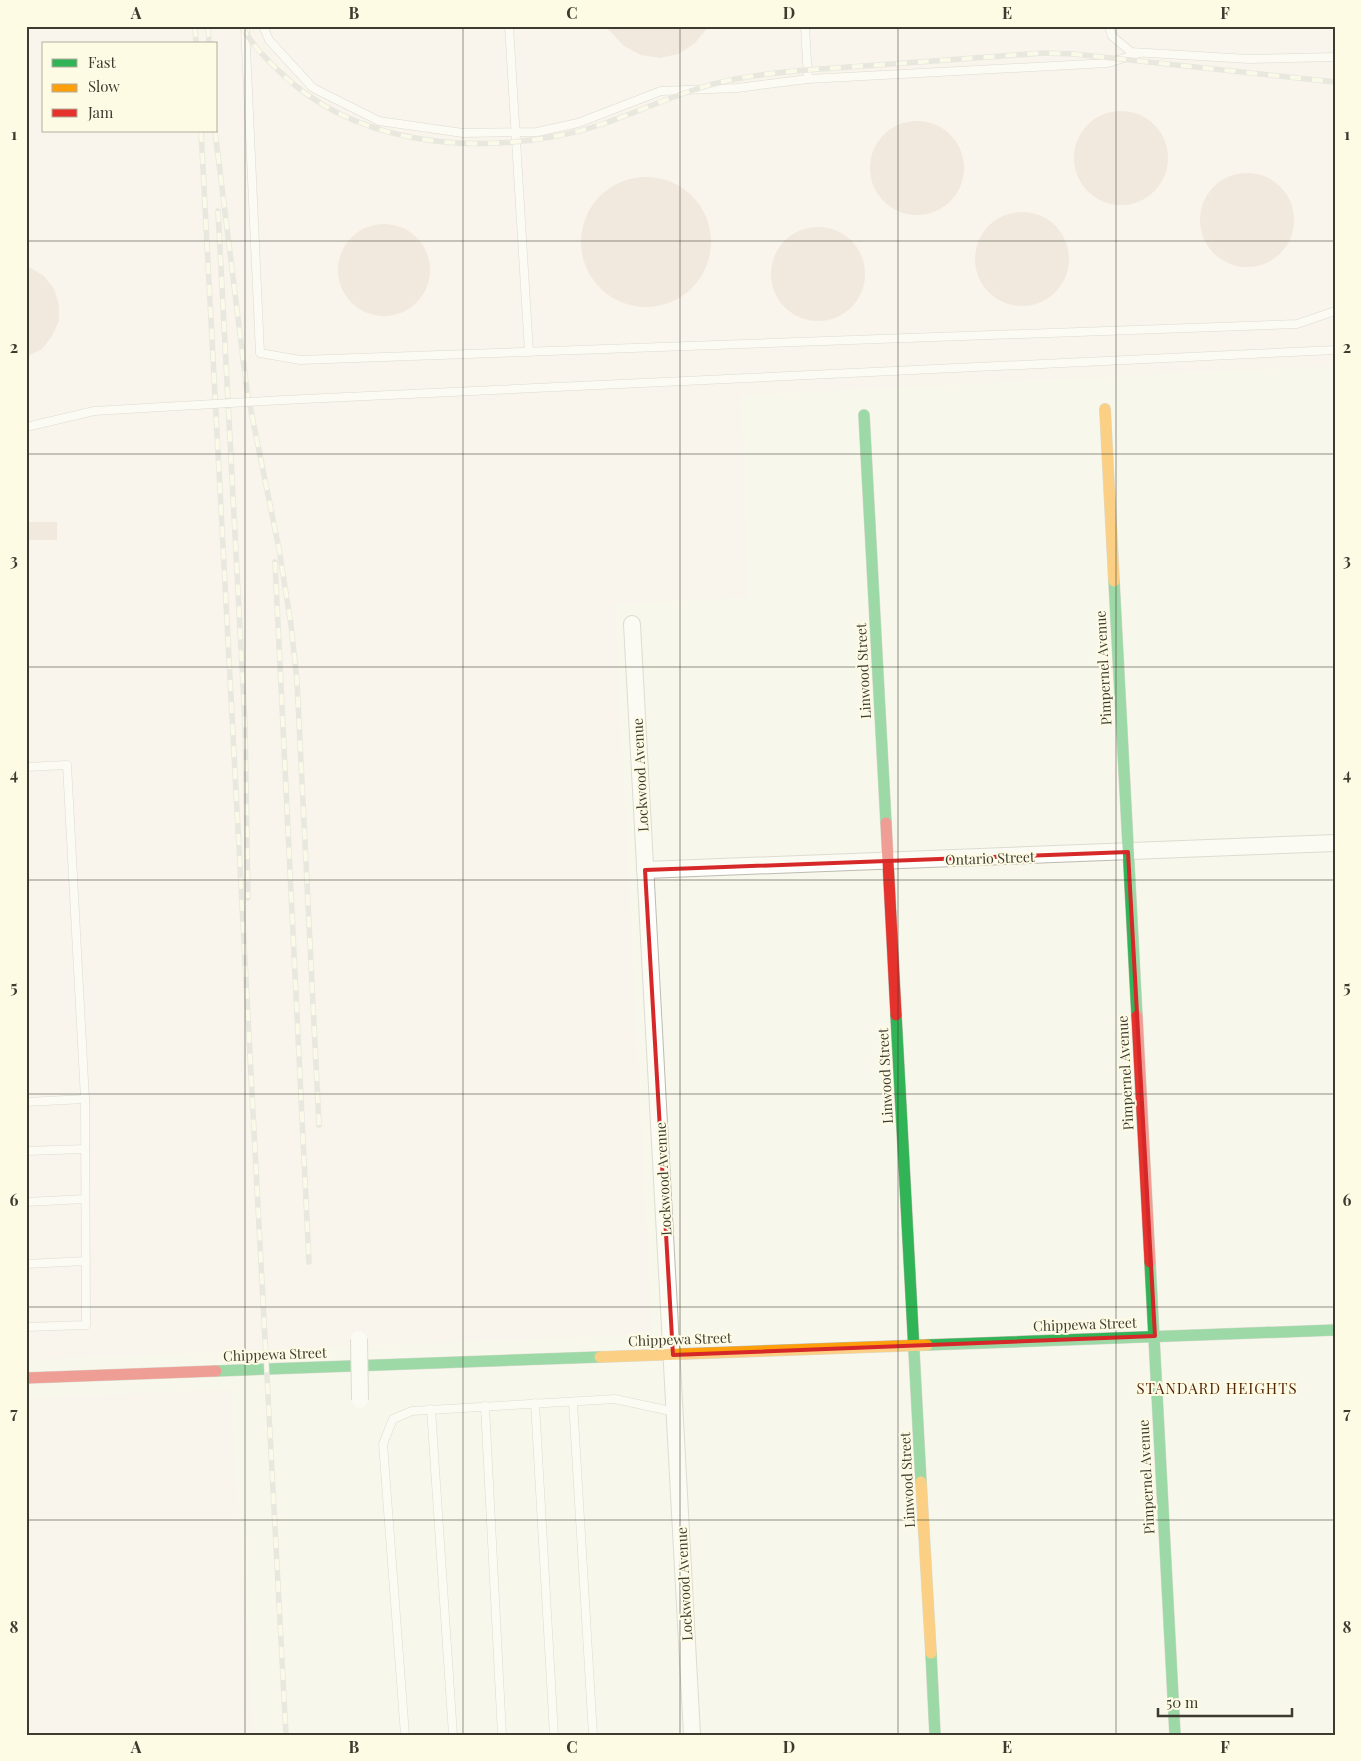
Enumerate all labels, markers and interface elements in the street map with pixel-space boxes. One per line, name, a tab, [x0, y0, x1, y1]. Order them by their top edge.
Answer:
text: A	[130, 2, 142, 23]
text: B	[349, 2, 360, 23]
text: C	[566, 2, 578, 23]
text: D	[783, 2, 795, 23]
text: E	[1002, 2, 1012, 23]
text: F	[1220, 2, 1230, 23]
legend	[42, 42, 218, 132]
text: Fast	[88, 52, 117, 72]
text: Slow	[88, 76, 120, 96]
text: Jam	[87, 102, 114, 122]
text: 1	[11, 123, 17, 144]
text: 1	[1344, 123, 1350, 144]
text: 2	[10, 336, 18, 357]
text: 2	[1343, 336, 1351, 357]
text: 3	[10, 549, 18, 570]
text: 3	[1343, 549, 1351, 570]
street label: Pimpernel Avenue	[1091, 610, 1115, 726]
street label: Linwood Street	[851, 622, 875, 719]
street label: Lockwood Avenue	[628, 718, 652, 832]
text: 4	[10, 763, 18, 784]
text: 4	[1343, 763, 1351, 784]
street label: Ontario Street	[945, 847, 1036, 869]
text: 5	[10, 976, 18, 997]
text: 5	[1343, 976, 1351, 997]
street label: Pimpernel Avenue	[1113, 1015, 1137, 1131]
street label: Linwood Street	[873, 1027, 897, 1124]
street label: Lockwood Avenue	[651, 1122, 675, 1236]
text: 6	[10, 1189, 19, 1210]
text: 6	[1343, 1189, 1352, 1210]
street label: Chippewa Street	[1033, 1313, 1138, 1335]
street label: Chippewa Street	[628, 1328, 733, 1350]
street label: Chippewa Street	[223, 1343, 328, 1365]
district label: STANDARD HEIGHTS	[1136, 1378, 1298, 1398]
text: 7	[10, 1402, 18, 1423]
text: 7	[1343, 1402, 1351, 1423]
street label: Pimpernel Avenue	[1134, 1419, 1158, 1535]
street label: Linwood Street	[895, 1431, 919, 1528]
street label: Lockwood Avenue	[672, 1527, 696, 1641]
text: 8	[10, 1616, 19, 1637]
text: 8	[1343, 1616, 1352, 1637]
scale bar	[1158, 1686, 1292, 1718]
text: 50 m	[1166, 1692, 1199, 1712]
text: A	[130, 1736, 142, 1757]
text: B	[349, 1736, 360, 1757]
text: C	[566, 1736, 578, 1757]
text: D	[783, 1736, 795, 1757]
text: E	[1002, 1736, 1012, 1757]
text: F	[1220, 1736, 1230, 1757]

